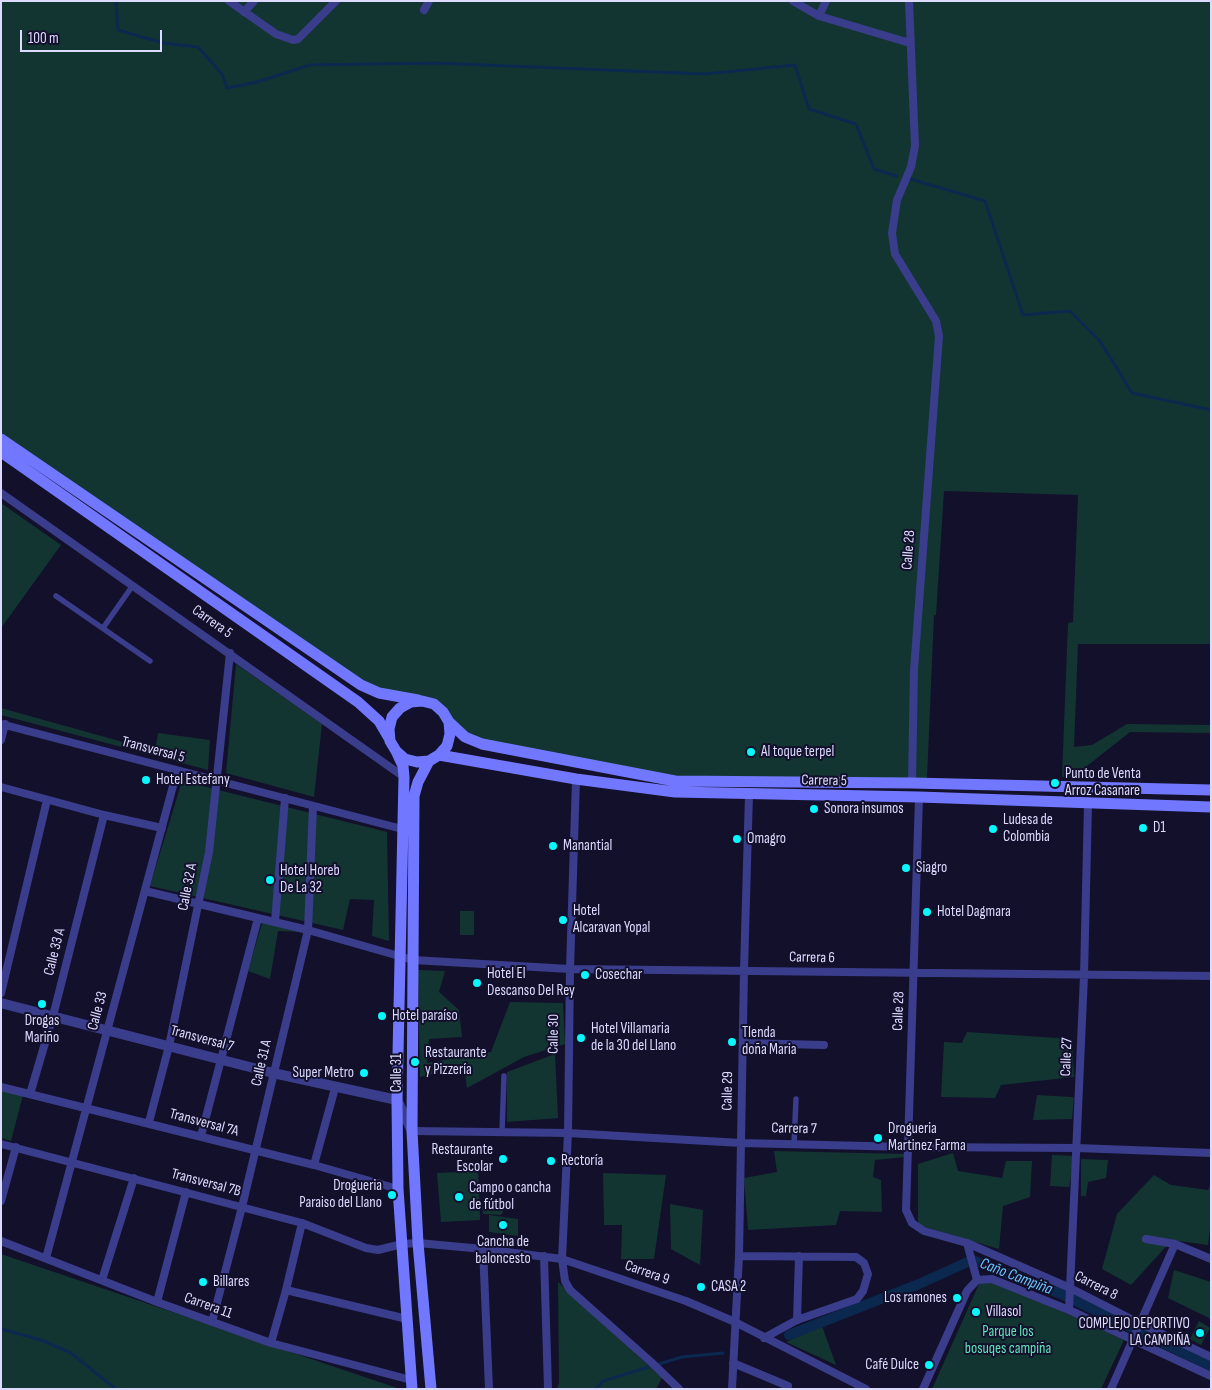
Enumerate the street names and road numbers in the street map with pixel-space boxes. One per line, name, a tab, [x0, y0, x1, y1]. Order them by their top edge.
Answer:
street label: Calle 28	[899, 530, 919, 570]
street label: Carrera 5	[188, 602, 236, 642]
street label: Transversal 5	[119, 733, 187, 767]
street label: Carrera 5	[801, 772, 847, 790]
street label: Calle 32 A	[175, 862, 201, 912]
street label: Calle 33 A	[40, 926, 70, 978]
street label: Carrera 6	[789, 949, 835, 967]
street label: Calle 33	[84, 990, 112, 1032]
street label: Calle 28	[889, 991, 909, 1031]
street label: Calle 30	[545, 1014, 563, 1054]
street label: Transversal 7	[168, 1022, 236, 1056]
street label: Calle 27	[1057, 1037, 1077, 1077]
street label: Calle 31 A	[248, 1038, 276, 1088]
street label: Calle 31	[388, 1054, 406, 1092]
street label: Calle 29	[719, 1071, 737, 1111]
street label: Transversal 7A	[167, 1105, 241, 1141]
street label: Carrera 7	[771, 1120, 817, 1138]
street label: Transversal 7B	[169, 1165, 243, 1201]
street label: Carrera 9	[622, 1257, 672, 1289]
street label: Carrera 8	[1071, 1268, 1121, 1304]
street label: Carrera 11	[181, 1289, 235, 1323]

